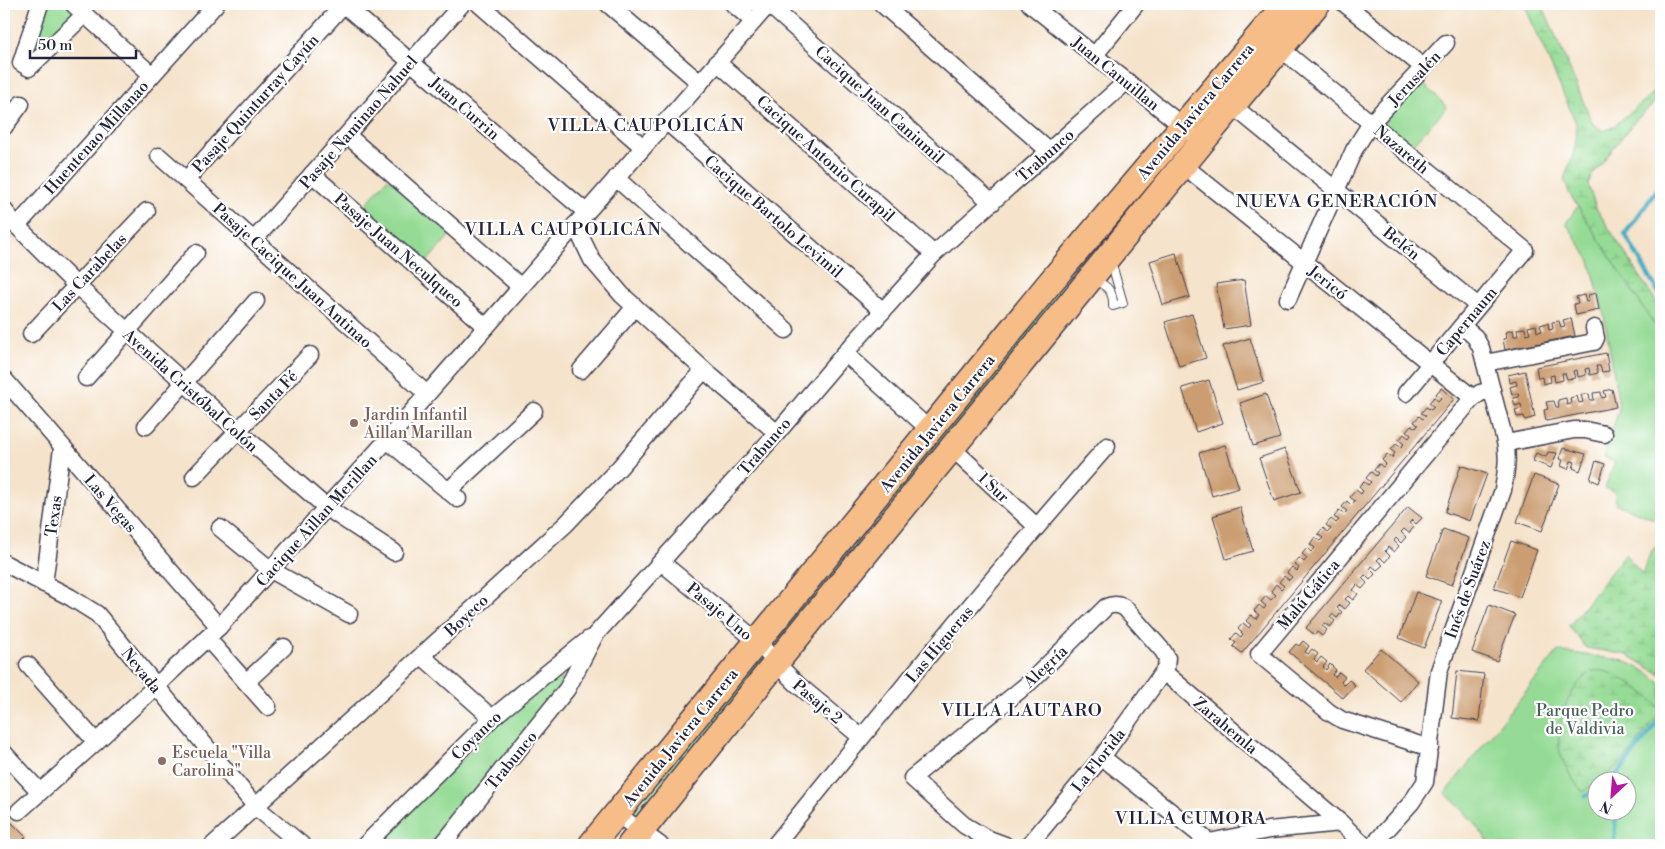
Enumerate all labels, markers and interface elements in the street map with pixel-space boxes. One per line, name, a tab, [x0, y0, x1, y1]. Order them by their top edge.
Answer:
scale bar	[30, 28, 136, 60]
street label: Pasaje Quinturray Cayún	[188, 30, 324, 177]
street label: Juan Canuillan	[1067, 32, 1164, 116]
text: 50 m	[38, 36, 72, 55]
street label: Avenida Javiera Carrera	[1132, 39, 1259, 185]
street label: Cacique Juan Caniumil	[811, 42, 948, 168]
street label: Jerusalén	[1383, 46, 1446, 111]
street label: Pasaje Naminao Nahuel	[295, 52, 422, 193]
street label: Juan Currin	[424, 72, 504, 145]
street label: Huentenao Millanao	[40, 76, 153, 199]
street label: Cacique Antonio Curapil	[752, 91, 899, 226]
district label: VILLA CAUPOLICÁN	[546, 114, 745, 137]
street label: Nazareth	[1370, 121, 1433, 179]
street label: Trabunco	[1013, 125, 1079, 187]
street label: Cacique Bartolo Levimil	[700, 151, 847, 283]
street label: Pasaje Juan Neculqueo	[330, 189, 467, 312]
district label: NUEVA GENERACIÓN	[1236, 190, 1438, 213]
street label: Pasaje Cacique Juan Antinao	[208, 199, 376, 353]
district label: VILLA CAUPOLICÁN	[463, 218, 662, 241]
street label: Belén	[1378, 222, 1424, 265]
street label: Las Carabelas	[48, 229, 131, 316]
street label: Jericó	[1303, 261, 1351, 304]
street label: Capernaum	[1432, 283, 1502, 360]
street label: Avenida Cristóbal Colón	[118, 324, 262, 457]
street label: Avenida Javiera Carrera	[875, 350, 1000, 497]
street label: Santa Fé	[245, 367, 302, 425]
place label: Jardin Infantil Aillan Marillan	[363, 405, 473, 443]
street label: Trabunco	[734, 414, 795, 480]
marker: Jardin Infantil Aillan Marillan	[348, 417, 360, 429]
street label: Cacique Aillan Merillan	[252, 450, 382, 591]
street label: 1 Sur	[974, 468, 1013, 507]
street label: Las Vegas	[80, 470, 141, 537]
street label: Texas	[41, 494, 67, 538]
street label: Inés de Suárez	[1441, 537, 1495, 641]
street label: Malú Gática	[1273, 554, 1345, 634]
street label: Pasaje Uno	[682, 578, 756, 645]
street label: Boyeco	[440, 590, 493, 642]
street label: Las Higueras	[902, 602, 978, 687]
street label: Alegría	[1019, 641, 1073, 693]
street label: Nevada	[117, 644, 166, 698]
street label: Avenida Javiera Carrera	[618, 664, 743, 811]
street label: Pasaje 2	[788, 675, 846, 728]
street label: Zarahemla	[1189, 693, 1262, 759]
district label: VILLA LAUTARO	[940, 699, 1103, 722]
park label: Parque Pedro de Valdivia	[1536, 701, 1634, 739]
street label: Coyanco	[447, 707, 506, 764]
street label: La Florida	[1068, 724, 1131, 797]
street label: Trabunco	[482, 727, 542, 794]
place label: Escuela "Villa Carolina"	[172, 743, 272, 781]
marker: Escuela "Villa Carolina"	[156, 755, 168, 767]
north arrow	[1588, 772, 1638, 822]
text: N	[1598, 796, 1616, 817]
district label: VILLA CUMORA	[1114, 807, 1267, 830]

